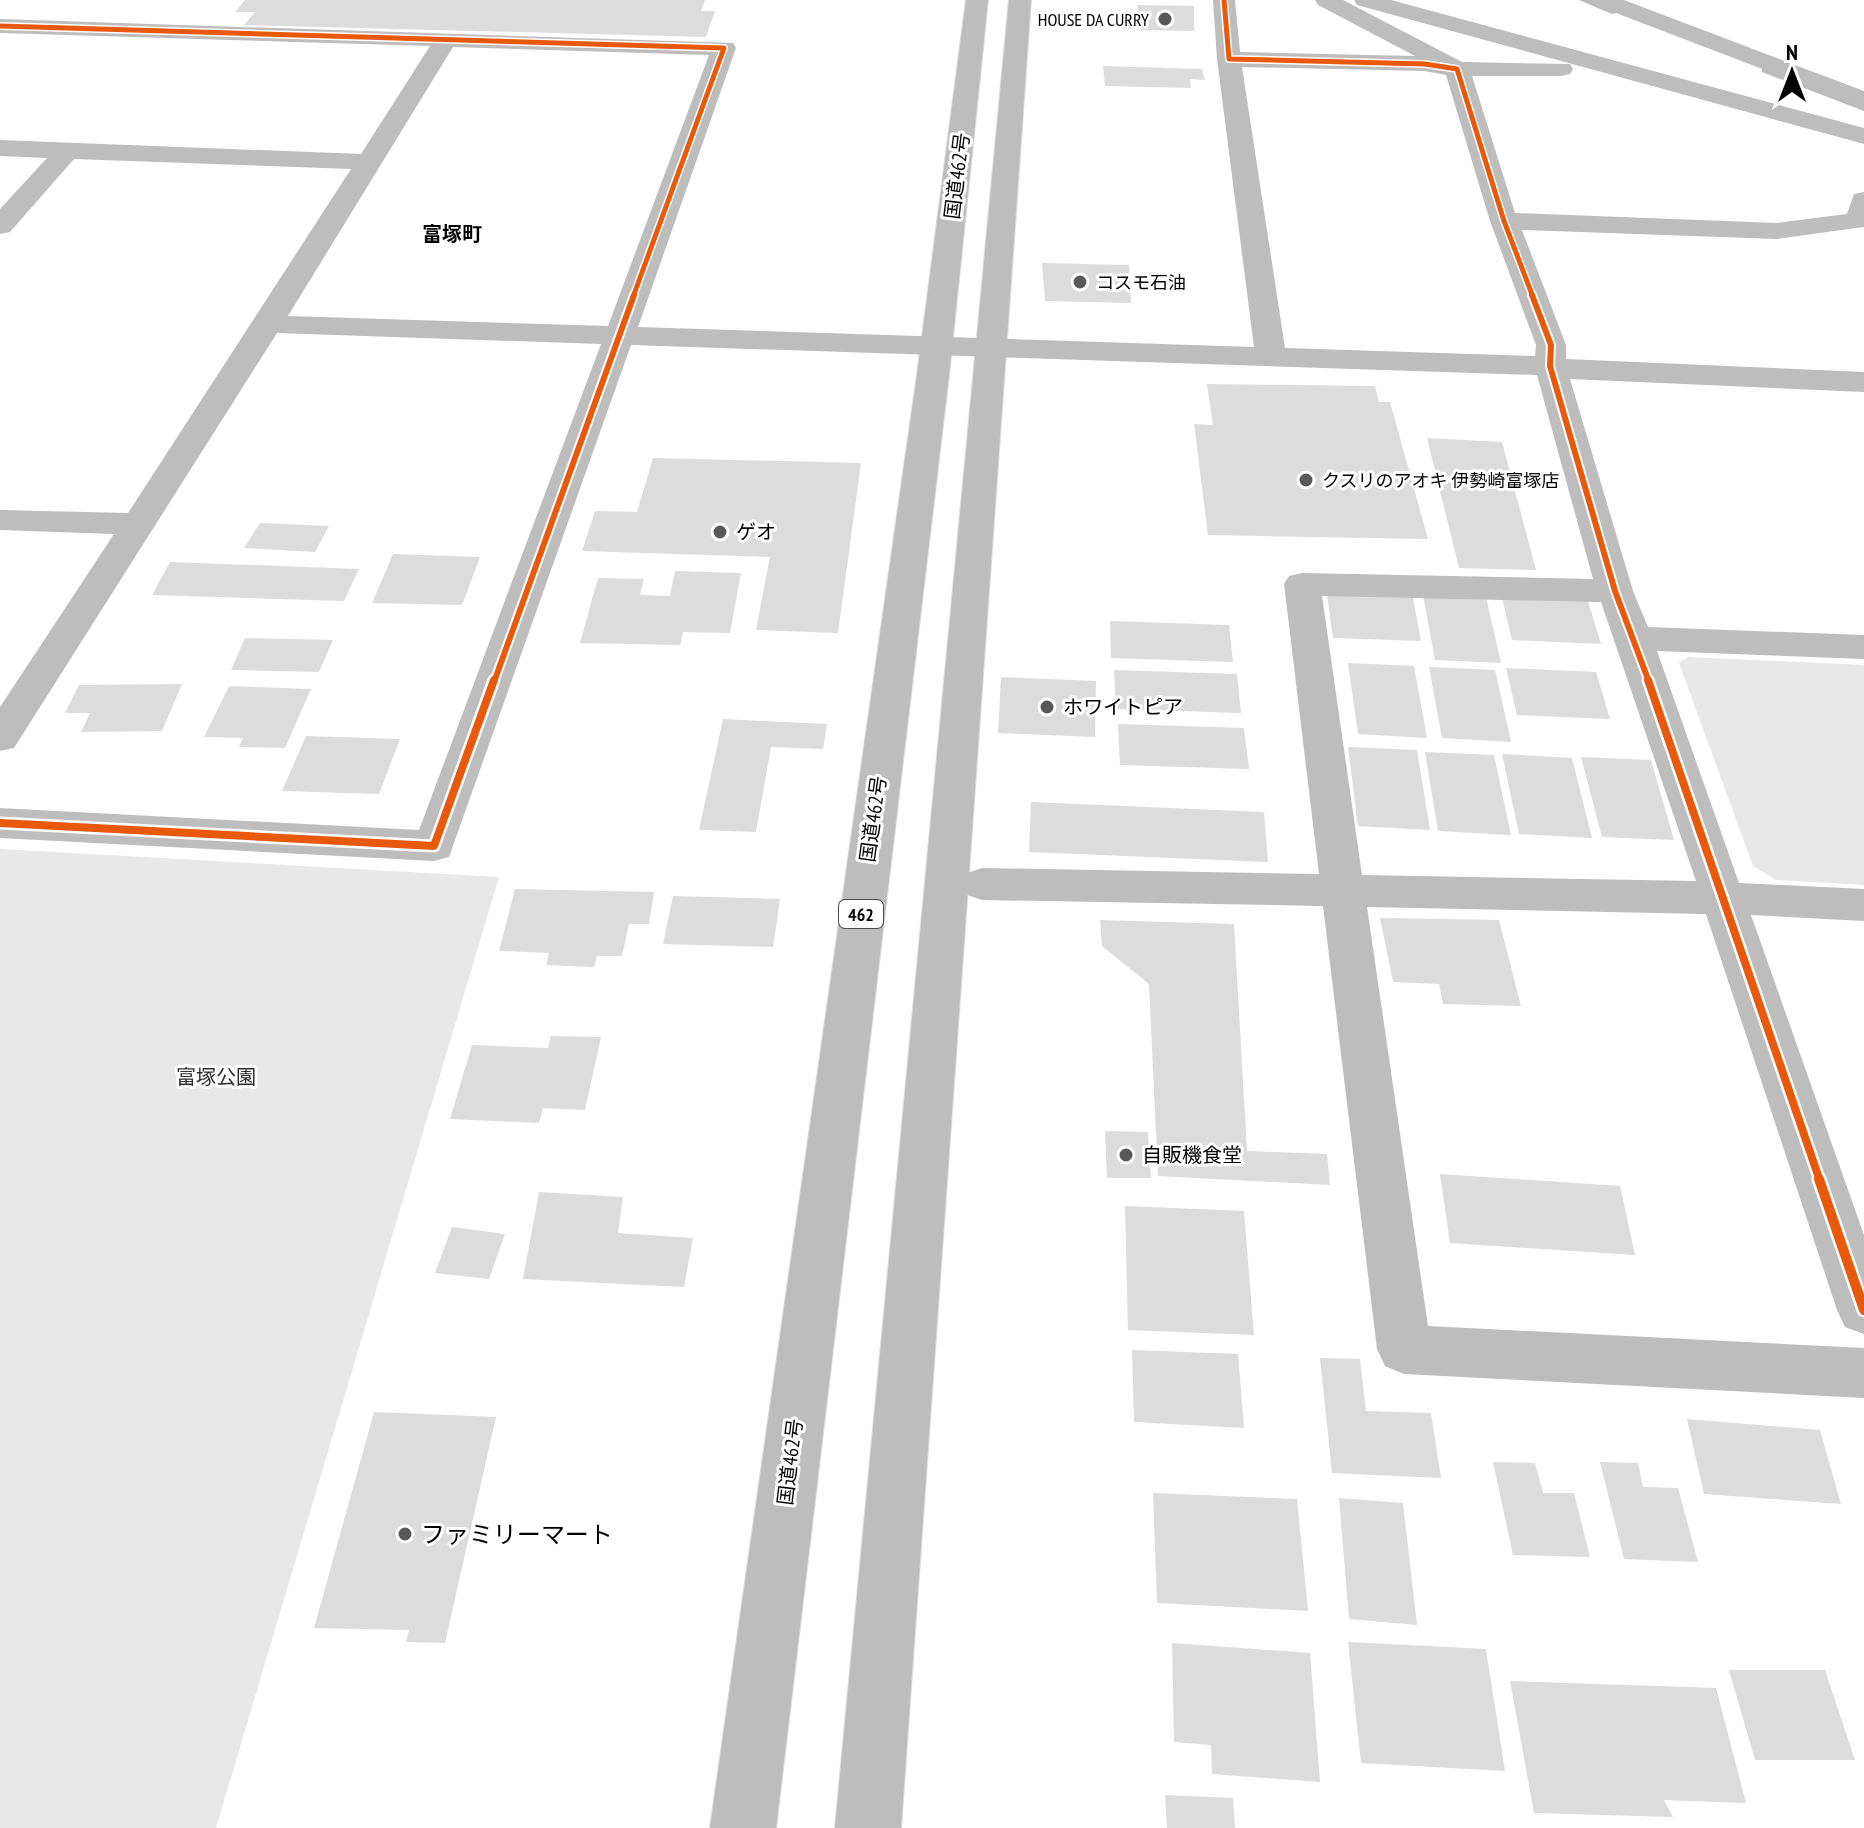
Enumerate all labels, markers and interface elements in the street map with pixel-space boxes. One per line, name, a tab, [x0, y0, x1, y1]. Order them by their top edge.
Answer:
place label: HOUSE DA CURRY	[1038, 8, 1150, 31]
marker: HOUSE DA CURRY	[1156, 10, 1174, 28]
north arrow	[1752, 32, 1832, 112]
text: N	[1786, 38, 1798, 66]
street label: 国道462号	[939, 131, 975, 221]
district label: 富塚町	[422, 221, 482, 247]
place label: コスモ石油	[1096, 271, 1186, 294]
marker: コスモ石油	[1071, 273, 1089, 291]
place label: クスリのアオキ 伊勢崎富塚店	[1322, 469, 1559, 492]
marker: クスリのアオキ 伊勢崎富塚店	[1297, 471, 1315, 489]
place label: ゲオ	[736, 519, 776, 545]
marker: ゲオ	[711, 523, 729, 541]
place label: ホワイトピア	[1063, 694, 1183, 720]
marker: ホワイトピア	[1038, 698, 1056, 716]
street label: 国道462号	[854, 774, 892, 864]
road number: 462	[839, 900, 883, 928]
park label: 富塚公園	[176, 1064, 256, 1090]
place label: 自販機食堂	[1142, 1142, 1242, 1168]
marker: 自販機食堂	[1117, 1146, 1135, 1164]
street label: 国道462号	[772, 1417, 808, 1507]
place label: ファミリーマート	[421, 1519, 613, 1550]
marker: ファミリーマート	[396, 1525, 414, 1543]

